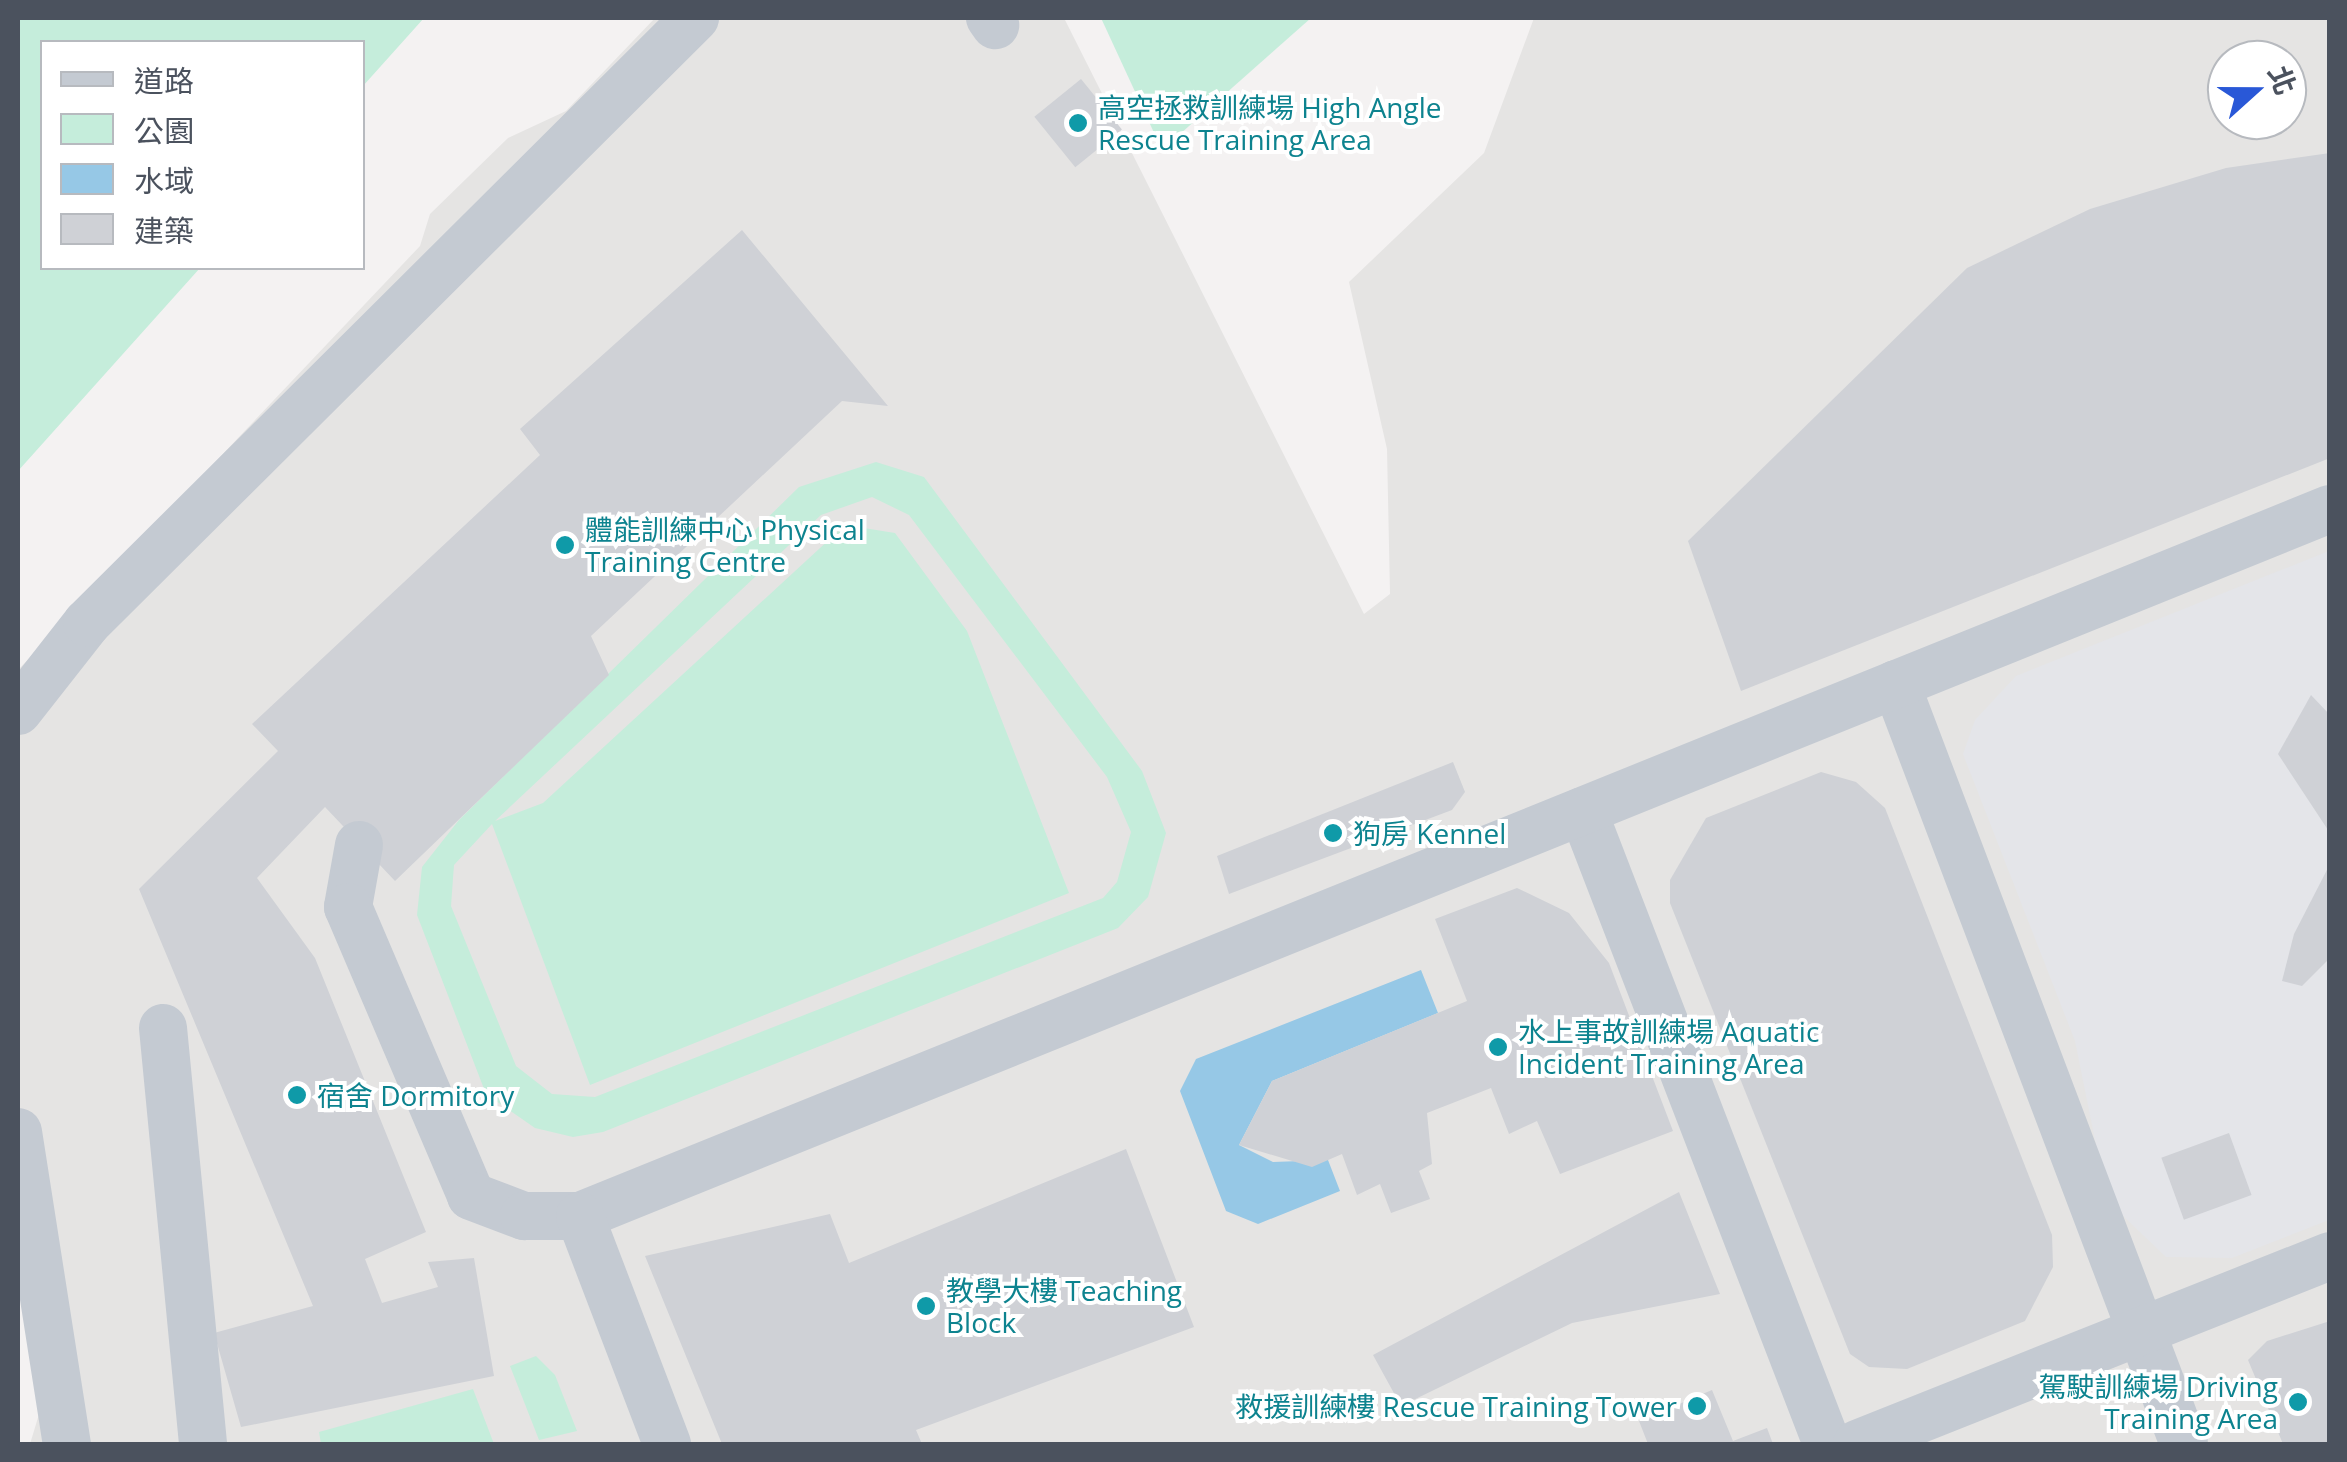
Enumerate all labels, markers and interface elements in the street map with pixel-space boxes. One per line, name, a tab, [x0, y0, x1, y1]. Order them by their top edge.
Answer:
legend	[40, 40, 365, 270]
north arrow	[2207, 40, 2307, 140]
text: 道路	[134, 60, 194, 101]
text: 北	[2260, 60, 2306, 100]
place label: 高空拯救訓練場 High Angle Rescue Training Area	[1098, 90, 1442, 156]
text: 公園	[134, 110, 194, 151]
marker: 高空拯救訓練場 High Angle Rescue Training Area	[1067, 112, 1089, 134]
text: 水域	[134, 160, 194, 201]
text: 建築	[134, 210, 194, 251]
place label: 體能訓練中心 Physical Training Centre	[585, 512, 865, 578]
marker: 體能訓練中心 Physical Training Centre	[554, 534, 576, 556]
place label: 狗房 Kennel	[1353, 816, 1506, 850]
marker: 狗房 Kennel	[1322, 822, 1344, 844]
place label: 水上事故訓練場 Aquatic Incident Training Area	[1518, 1014, 1819, 1080]
marker: 水上事故訓練場 Aquatic Incident Training Area	[1487, 1036, 1509, 1058]
place label: 宿舍 Dormitory	[317, 1078, 514, 1112]
marker: 宿舍 Dormitory	[286, 1084, 308, 1106]
place label: 教學大樓 Teaching Block	[946, 1273, 1182, 1339]
marker: 教學大樓 Teaching Block	[915, 1295, 937, 1317]
place label: 駕駛訓練場 Driving Training Area	[2038, 1369, 2278, 1435]
place label: 救援訓練樓 Rescue Training Tower	[1235, 1389, 1677, 1423]
marker: 駕駛訓練場 Driving Training Area	[2287, 1391, 2309, 1413]
marker: 救援訓練樓 Rescue Training Tower	[1686, 1395, 1708, 1417]

